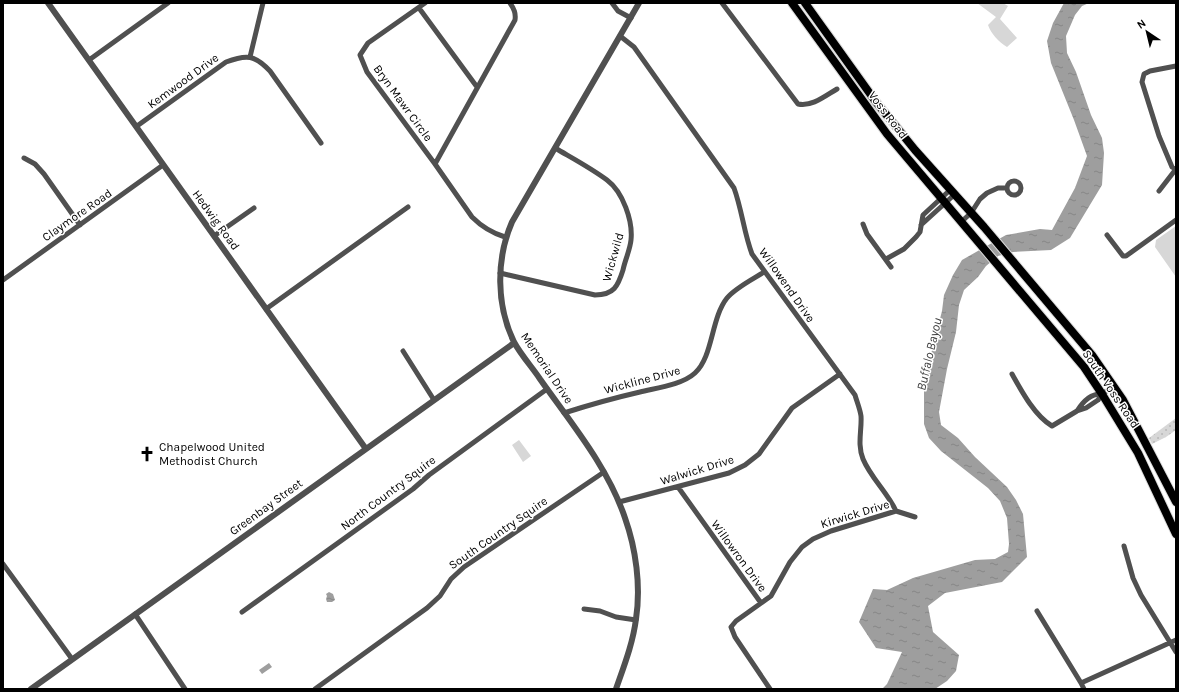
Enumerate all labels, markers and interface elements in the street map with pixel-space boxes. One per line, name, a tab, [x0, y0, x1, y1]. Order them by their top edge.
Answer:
north arrow	[1127, 12, 1167, 52]
text: N	[1135, 17, 1149, 32]
street label: Kemwood Drive	[145, 51, 221, 111]
street label: Bryn Mawr Circle	[371, 62, 435, 144]
street label: Voss Road	[866, 88, 910, 142]
street label: Claymore Road	[40, 186, 114, 244]
street label: Hedwig Road	[190, 187, 242, 253]
street label: Wickwild	[599, 231, 627, 283]
street label: Willowend Drive	[756, 245, 818, 325]
water label: Buffalo Bayou	[913, 316, 945, 392]
street label: Memorial Drive	[518, 330, 576, 406]
street label: South Voss Road	[1080, 347, 1142, 431]
street label: Wickline Drive	[602, 363, 682, 397]
place label: Chapelwood United Methodist Church	[159, 440, 265, 468]
church icon: Chapelwood United Methodist Church	[138, 445, 156, 463]
street label: Walwick Drive	[658, 452, 736, 488]
street label: North Country Squire	[338, 453, 438, 533]
street label: Greenbay Street	[227, 476, 306, 538]
street label: South Country Squire	[446, 494, 550, 572]
street label: Kirwick Drive	[819, 497, 891, 531]
street label: Willowron Drive	[708, 517, 770, 595]

